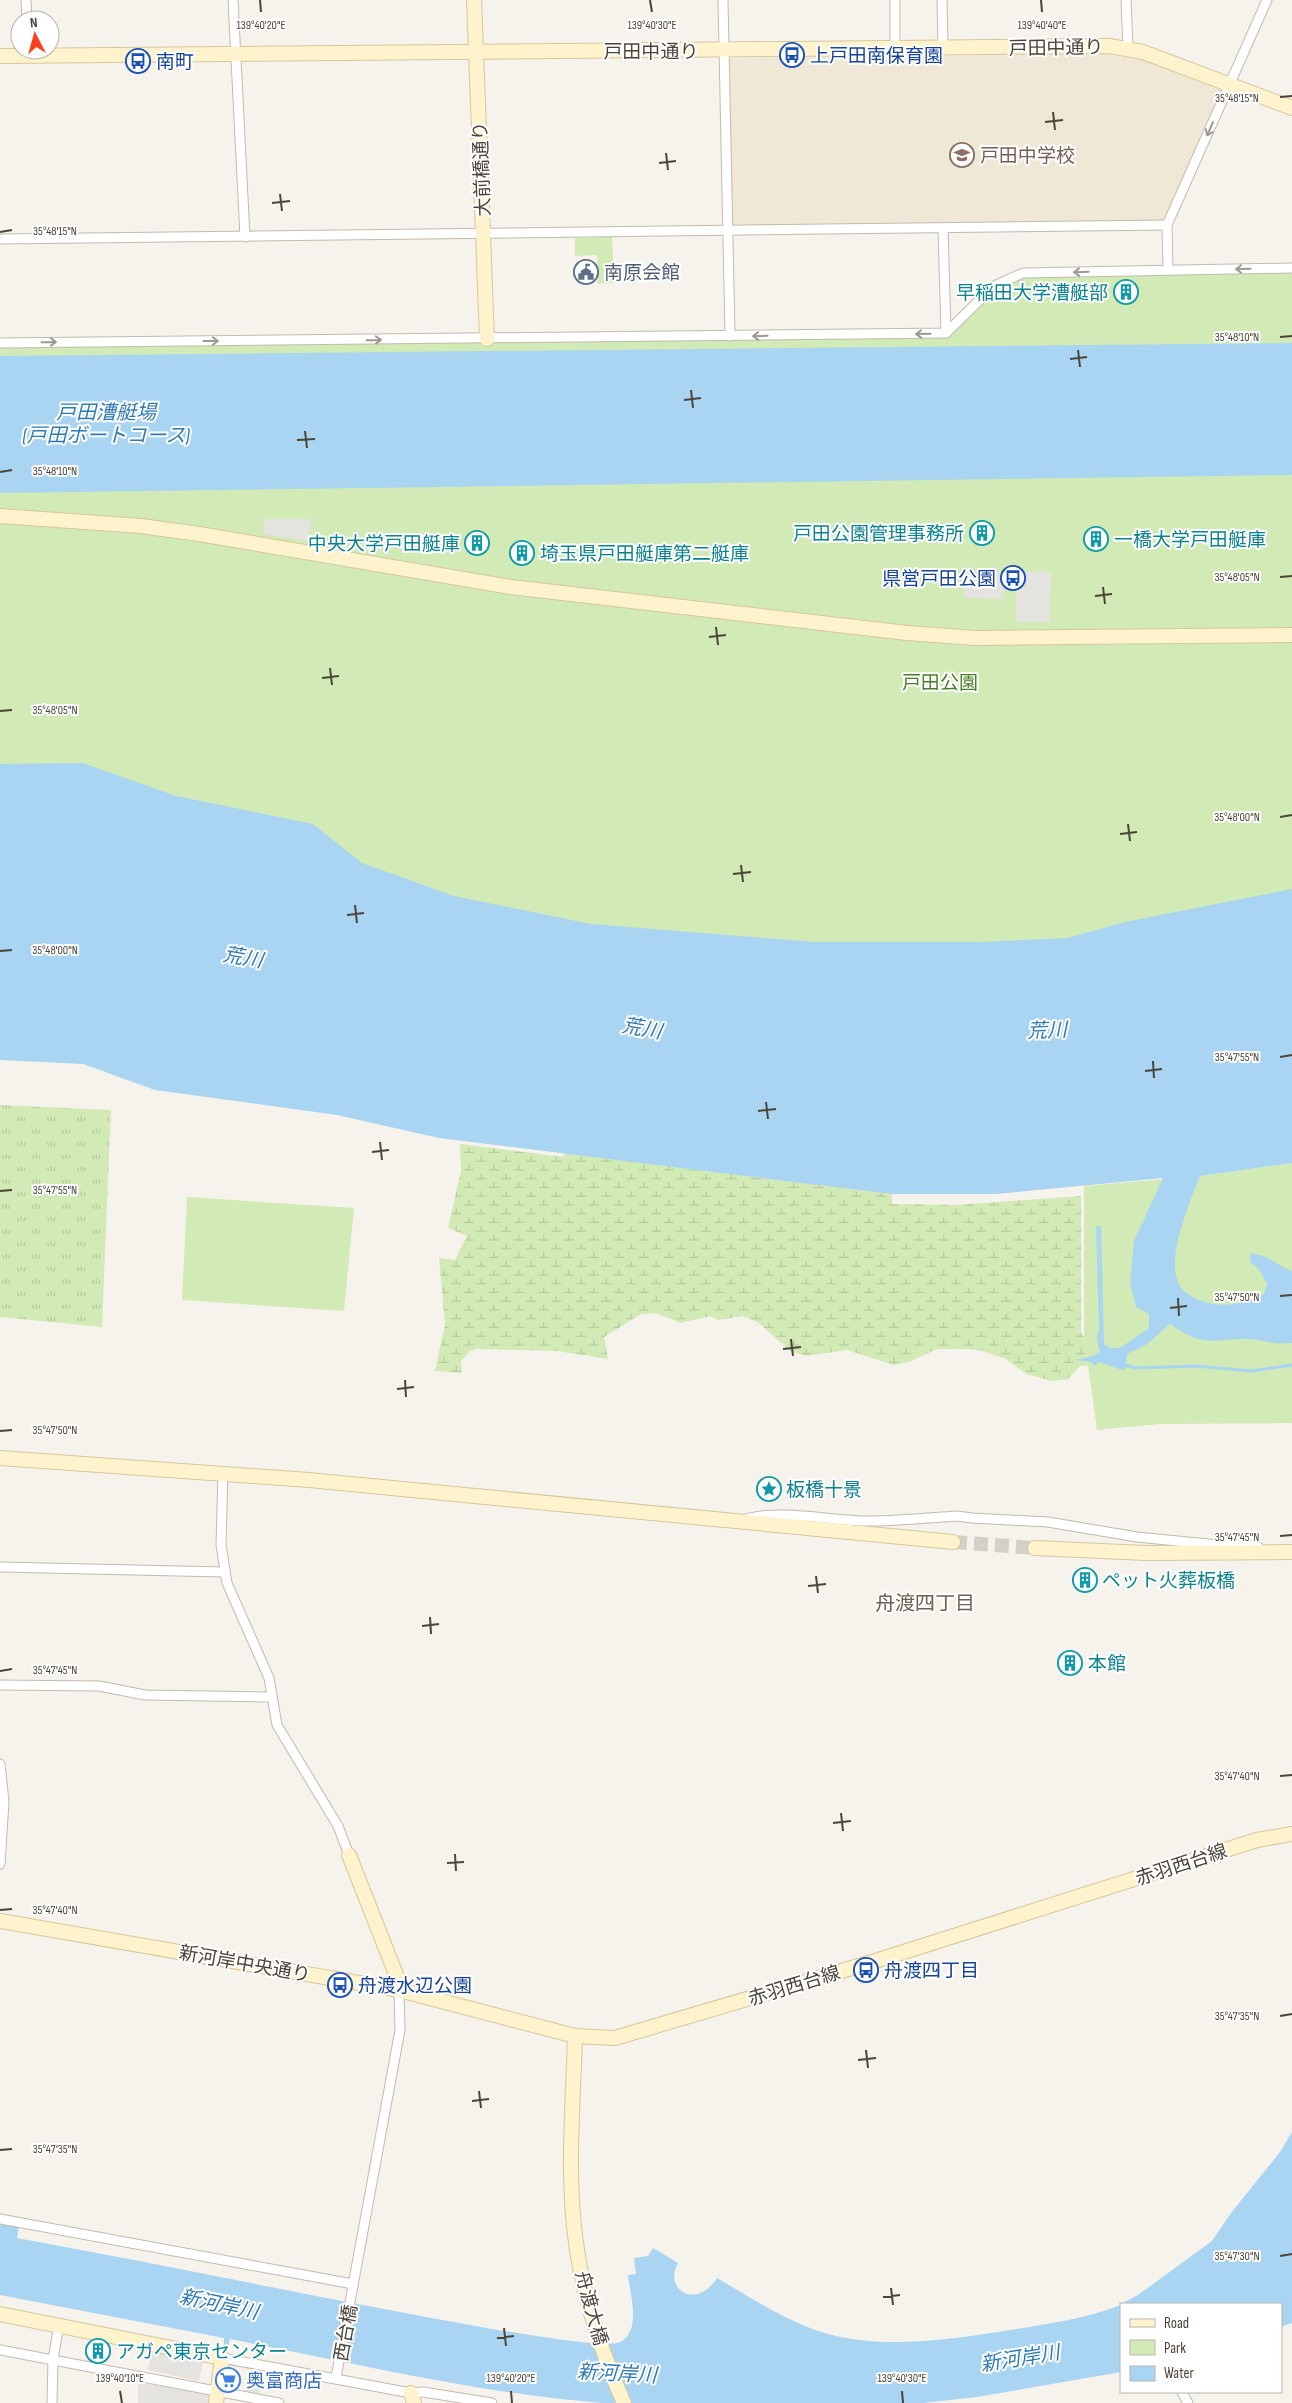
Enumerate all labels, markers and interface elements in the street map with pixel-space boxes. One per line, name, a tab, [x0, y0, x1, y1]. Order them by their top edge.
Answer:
north arrow	[10, 10, 60, 60]
text: N	[29, 14, 38, 31]
text: 139°40'20"E	[237, 18, 285, 33]
text: 139°40'30"E	[628, 18, 677, 33]
text: 139°40'40"E	[1018, 18, 1067, 33]
street label: 戸田中通り	[1008, 36, 1104, 61]
street label: 戸田中通り	[603, 41, 699, 64]
bus stop icon: 上戸田南保育園	[779, 42, 805, 68]
place label: 上戸田南保育園	[810, 45, 943, 68]
bus stop icon: 南町	[125, 48, 151, 74]
place label: 南町	[156, 51, 194, 74]
text: 35°48'15"N	[1215, 91, 1259, 106]
street label: 大前橋通り	[469, 121, 496, 217]
one-way arrow	[1204, 121, 1214, 136]
school or university icon: 戸田中学校	[949, 142, 975, 168]
place label: 戸田中学校	[980, 145, 1075, 168]
text: 35°48'15"N	[33, 224, 77, 239]
public building icon: 南原会館	[573, 259, 599, 285]
place label: 南原会館	[604, 262, 680, 285]
one-way arrow	[1236, 264, 1252, 274]
one-way arrow	[1073, 267, 1090, 277]
building icon: 早稲田大学漕艇部	[1113, 279, 1139, 305]
place label: 早稲田大学漕艇部	[956, 282, 1108, 305]
one-way arrow	[915, 329, 931, 338]
text: 35°48'10"N	[1215, 330, 1259, 345]
one-way arrow	[752, 331, 768, 341]
one-way arrow	[365, 335, 381, 345]
one-way arrow	[202, 336, 219, 346]
one-way arrow	[40, 337, 56, 347]
water label: 戸田漕艇場 (戸田ボートコース)	[22, 401, 190, 448]
text: 35°48'10"N	[33, 464, 77, 479]
building icon: 戸田公園管理事務所	[969, 520, 995, 546]
place label: 戸田公園管理事務所	[793, 523, 964, 546]
building icon: 一橋大学戸田艇庫	[1083, 526, 1109, 552]
place label: 一橋大学戸田艇庫	[1114, 529, 1266, 552]
building icon: 中央大学戸田艇庫	[464, 530, 490, 556]
place label: 中央大学戸田艇庫	[308, 533, 460, 556]
building icon: 埼玉県戸田艇庫第二艇庫	[509, 540, 535, 566]
place label: 埼玉県戸田艇庫第二艇庫	[540, 543, 749, 566]
bus stop icon: 県営戸田公園	[1000, 565, 1026, 591]
place label: 県営戸田公園	[882, 568, 996, 591]
text: 35°48'05"N	[1214, 570, 1260, 585]
park label: 戸田公園	[902, 672, 978, 695]
text: 35°48'05"N	[32, 703, 78, 718]
text: 35°48'00"N	[1214, 810, 1260, 825]
text: 35°48'00"N	[32, 943, 78, 958]
water label: 荒川	[221, 943, 267, 974]
water label: 荒川	[620, 1014, 666, 1045]
water label: 荒川	[1027, 1018, 1069, 1044]
text: 35°47'55"N	[1215, 1050, 1259, 1065]
text: 35°47'55"N	[33, 1183, 77, 1198]
text: 35°47'50"N	[1215, 1290, 1259, 1305]
text: 35°47'50"N	[33, 1423, 77, 1438]
place icon: 板橋十景	[756, 1476, 782, 1502]
place label: 板橋十景	[786, 1479, 862, 1502]
text: 35°47'45"N	[1215, 1530, 1259, 1545]
building icon: ペット火葬板橋	[1072, 1567, 1098, 1593]
place label: ペット火葬板橋	[1102, 1570, 1235, 1593]
district label: 舟渡四丁目	[875, 1592, 975, 1616]
building icon: 本館	[1057, 1650, 1083, 1676]
place label: 本館	[1088, 1653, 1126, 1676]
text: 35°47'45"N	[33, 1663, 77, 1678]
text: 35°47'40"N	[1214, 1769, 1260, 1784]
street label: 赤羽西台線	[1133, 1840, 1230, 1891]
text: 35°47'40"N	[32, 1903, 78, 1918]
street label: 新河岸中央通り	[177, 1942, 312, 1987]
bus stop icon: 舟渡四丁目	[853, 1957, 879, 1983]
place label: 舟渡四丁目	[884, 1960, 979, 1983]
street label: 赤羽西台線	[746, 1962, 843, 2011]
bus stop icon: 舟渡水辺公園	[327, 1972, 353, 1998]
place label: 舟渡水辺公園	[358, 1975, 472, 1998]
text: 35°47'35"N	[1215, 2009, 1259, 2024]
text: 35°47'35"N	[33, 2142, 77, 2157]
text: 35°47'30"N	[1214, 2249, 1260, 2264]
street label: 舟渡大橋	[570, 2269, 611, 2348]
water label: 新河岸川	[177, 2285, 262, 2325]
street label: 西台橋	[330, 2303, 363, 2363]
legend	[1120, 2303, 1282, 2393]
text: Road	[1164, 2314, 1189, 2333]
building icon: アガペ東京センター	[85, 2338, 111, 2364]
text: Park	[1164, 2339, 1186, 2358]
place label: アガペ東京センター	[116, 2341, 287, 2364]
water label: 新河岸川	[979, 2341, 1064, 2377]
water label: 新河岸川	[576, 2360, 660, 2388]
text: Water	[1164, 2364, 1195, 2383]
supermarket icon: 奥富商店	[215, 2367, 241, 2393]
place label: 奥富商店	[246, 2370, 322, 2393]
text: 139°40'10"E	[96, 2371, 144, 2386]
text: 139°40'20"E	[487, 2371, 535, 2386]
text: 139°40'30"E	[878, 2371, 927, 2386]

